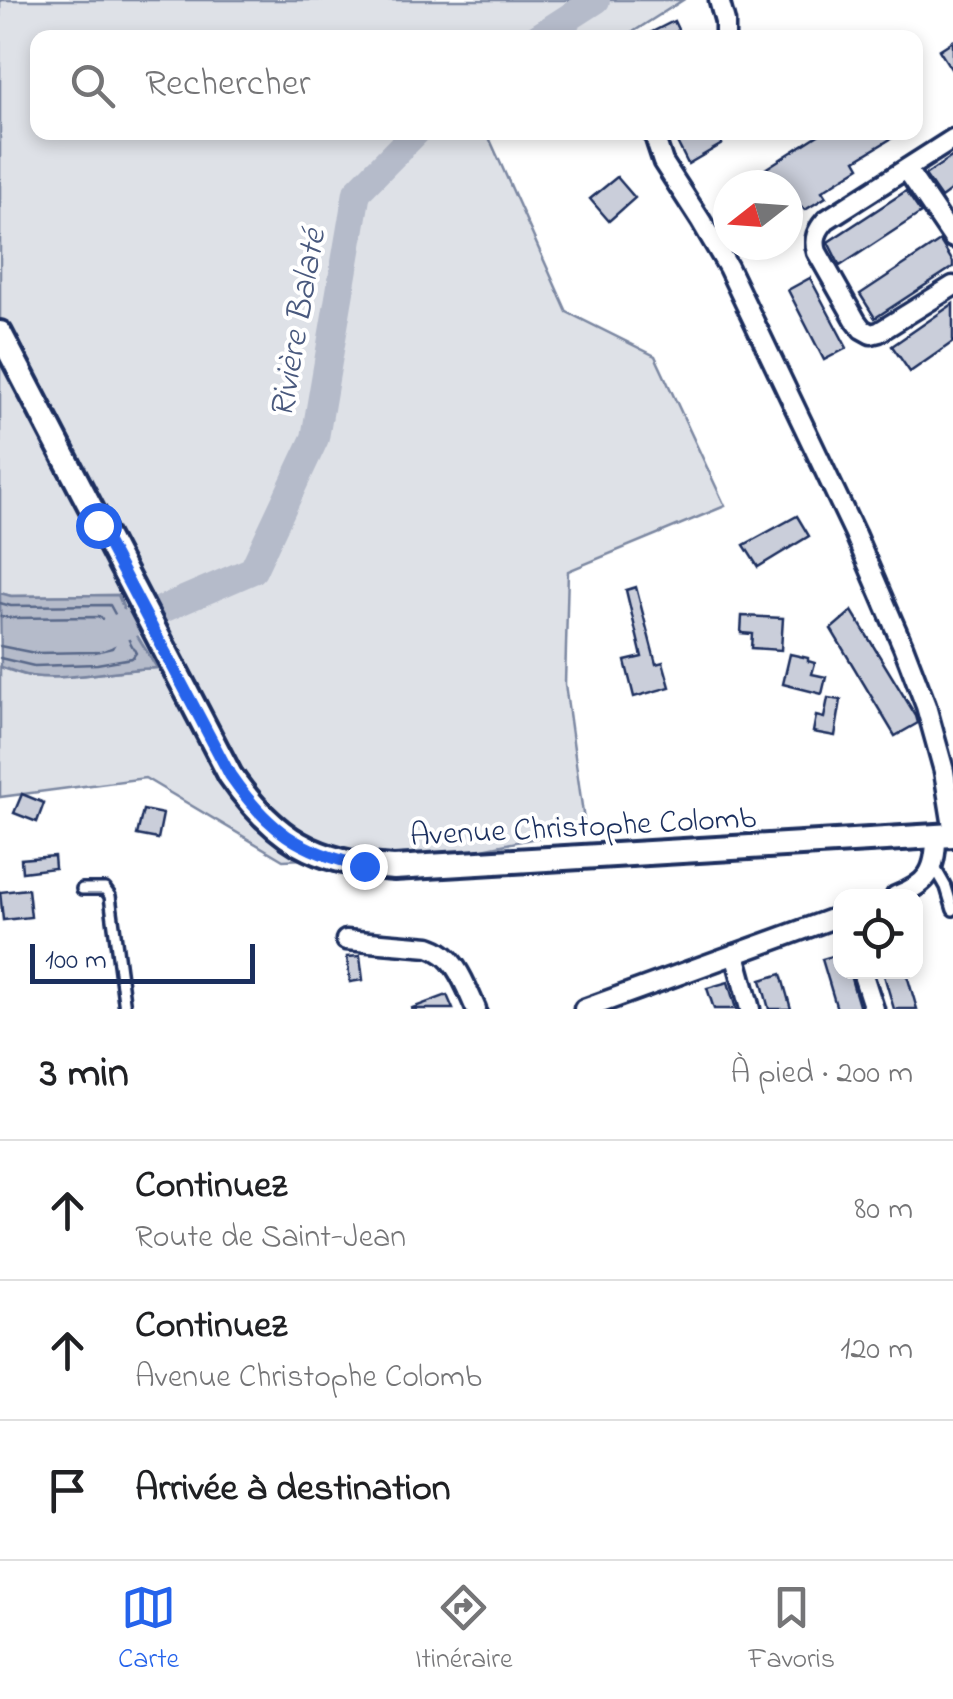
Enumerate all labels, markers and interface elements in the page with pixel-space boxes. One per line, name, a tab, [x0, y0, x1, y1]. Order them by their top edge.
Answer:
search box	[30, 30, 923, 140]
text: Rechercher	[145, 57, 311, 113]
icon: search	[65, 58, 120, 113]
north arrow	[713, 170, 803, 260]
water label: Rivière Balaté	[258, 223, 342, 422]
route start	[76, 503, 122, 549]
street label: Avenue Christophe Colomb	[409, 796, 758, 861]
route end	[342, 844, 388, 890]
map controls	[833, 889, 923, 979]
button: locate	[833, 889, 923, 979]
scale bar	[30, 939, 255, 984]
text: 100 m	[45, 941, 107, 982]
text: 3 min	[40, 1044, 129, 1105]
text: À pied · 200 m	[731, 1051, 913, 1098]
text: Continuez	[135, 1159, 287, 1215]
icon: ahead	[40, 1183, 95, 1238]
text: 80 m	[854, 1187, 913, 1234]
text: Route de Saint-Jean	[135, 1215, 406, 1262]
text: Continuez	[135, 1299, 287, 1355]
icon: ahead	[40, 1323, 95, 1378]
text: 120 m	[840, 1327, 913, 1374]
text: Avenue Christophe Colomb	[135, 1355, 482, 1402]
text: Arrivée à destination	[135, 1462, 450, 1518]
icon: arrive	[40, 1463, 95, 1518]
tab: Carte	[118, 1580, 179, 1681]
tab: Itinéraire	[415, 1580, 512, 1681]
tab: Favoris	[748, 1580, 835, 1681]

